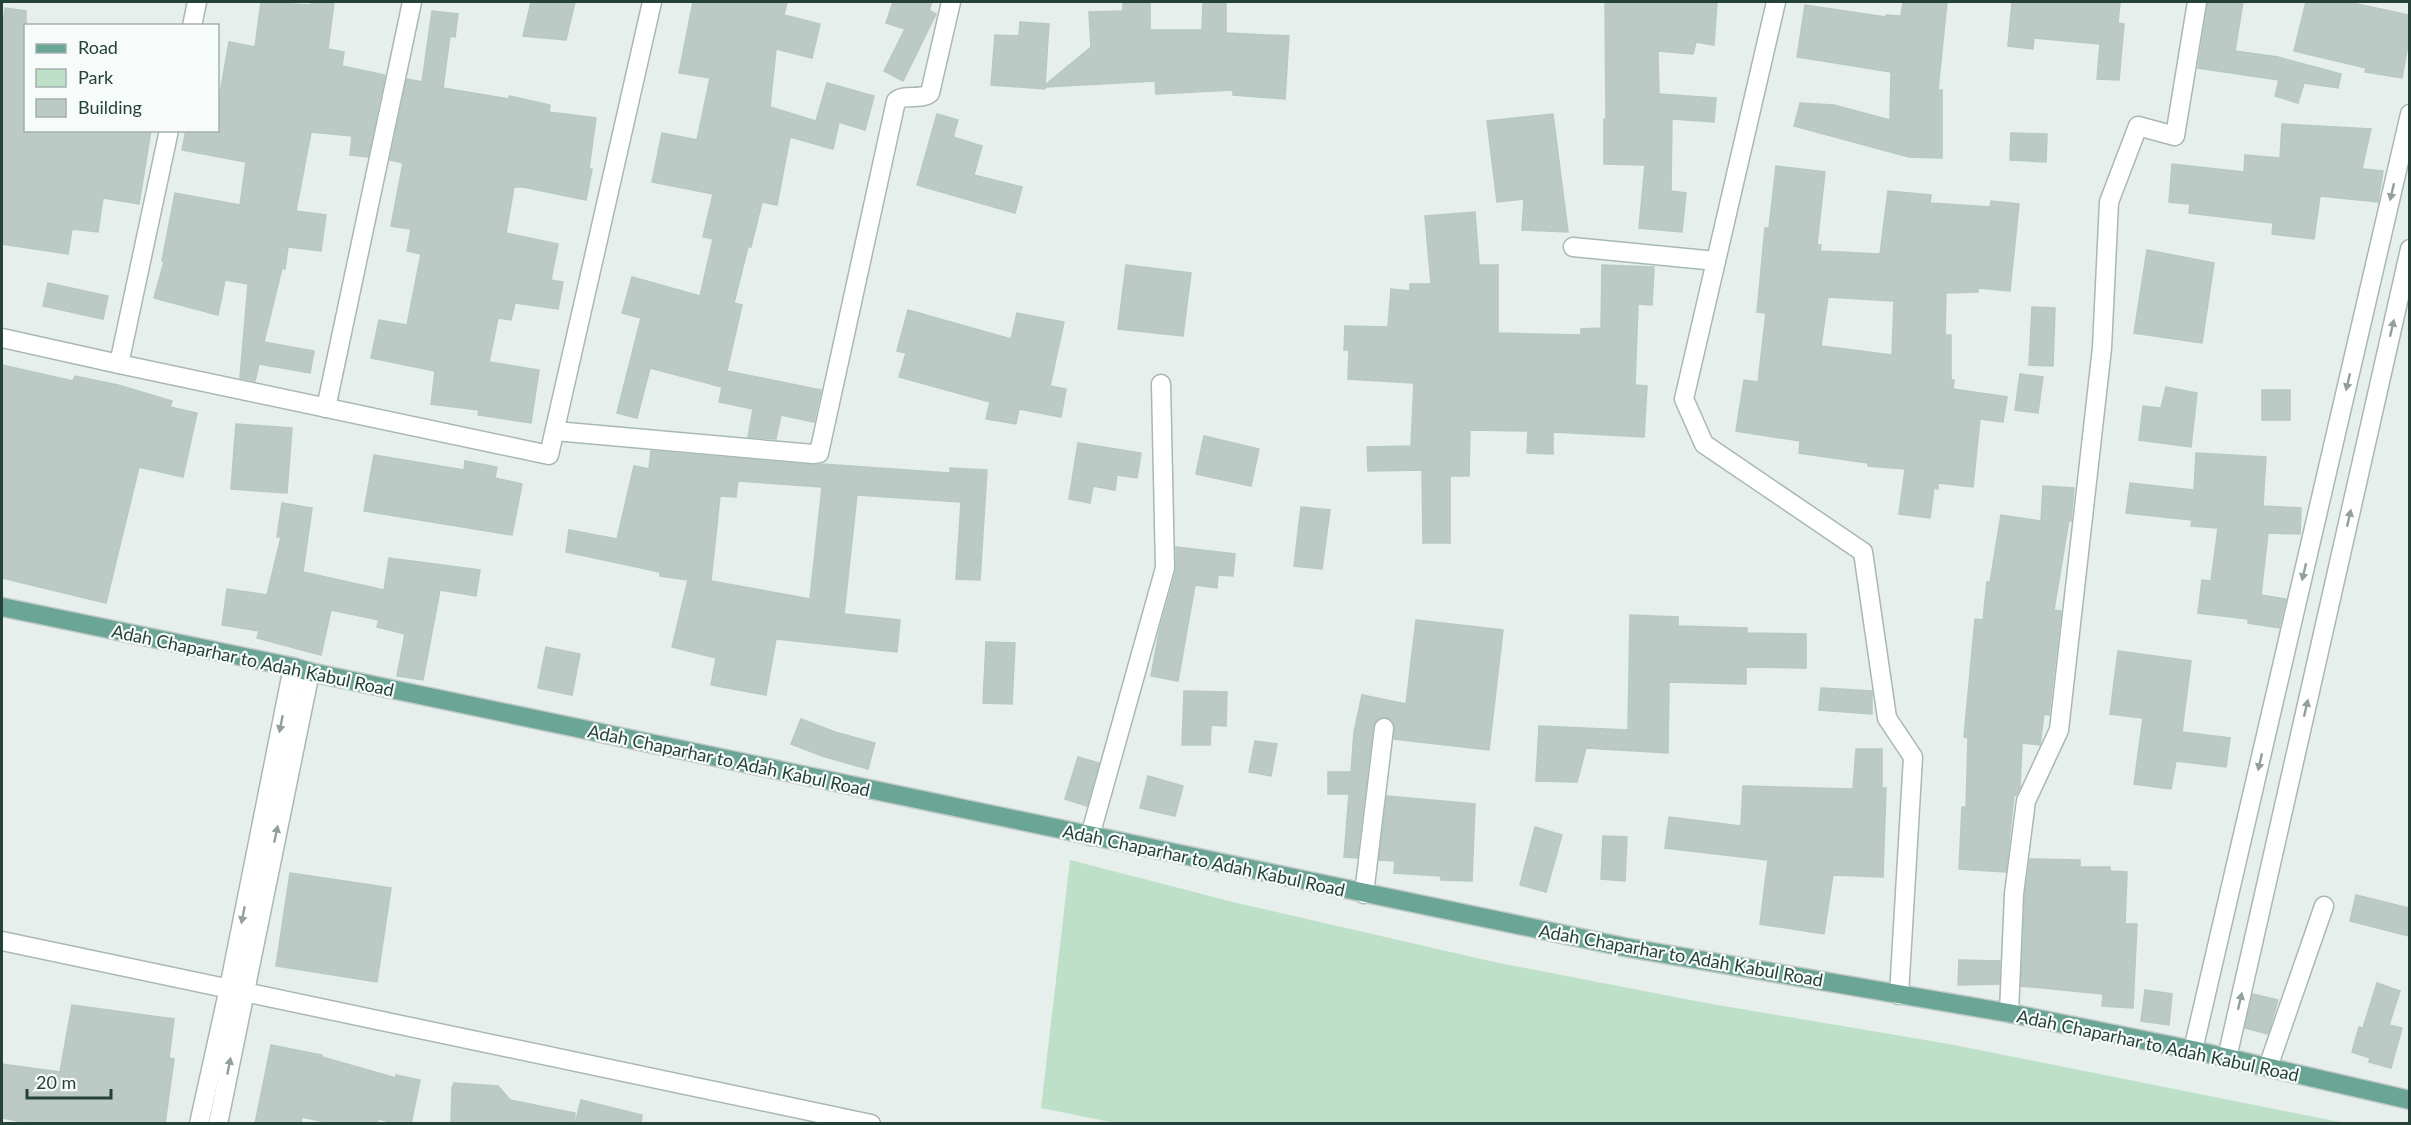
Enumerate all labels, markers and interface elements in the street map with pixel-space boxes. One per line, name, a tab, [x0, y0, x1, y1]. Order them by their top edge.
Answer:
legend	[24, 24, 219, 132]
text: Road	[78, 36, 118, 58]
text: Park	[78, 66, 114, 88]
text: Building	[78, 96, 142, 118]
one-way arrow	[2386, 183, 2396, 201]
one-way arrow	[2387, 319, 2397, 337]
one-way arrow	[2342, 373, 2352, 391]
one-way arrow	[2344, 509, 2354, 527]
one-way arrow	[2298, 563, 2308, 581]
street label: Adah Chaparhar to Adah Kabul Road	[110, 619, 396, 701]
one-way arrow	[2301, 699, 2311, 718]
one-way arrow	[276, 715, 285, 734]
street label: Adah Chaparhar to Adah Kabul Road	[586, 719, 872, 801]
one-way arrow	[2254, 753, 2264, 771]
street label: Adah Chaparhar to Adah Kabul Road	[1061, 819, 1347, 901]
one-way arrow	[272, 824, 281, 843]
one-way arrow	[238, 906, 247, 925]
street label: Adah Chaparhar to Adah Kabul Road	[1537, 919, 1825, 991]
one-way arrow	[2235, 992, 2245, 1010]
street label: Adah Chaparhar to Adah Kabul Road	[2015, 1004, 2301, 1086]
one-way arrow	[225, 1056, 234, 1075]
scale bar	[27, 1062, 111, 1100]
text: 20 m	[36, 1071, 76, 1093]

